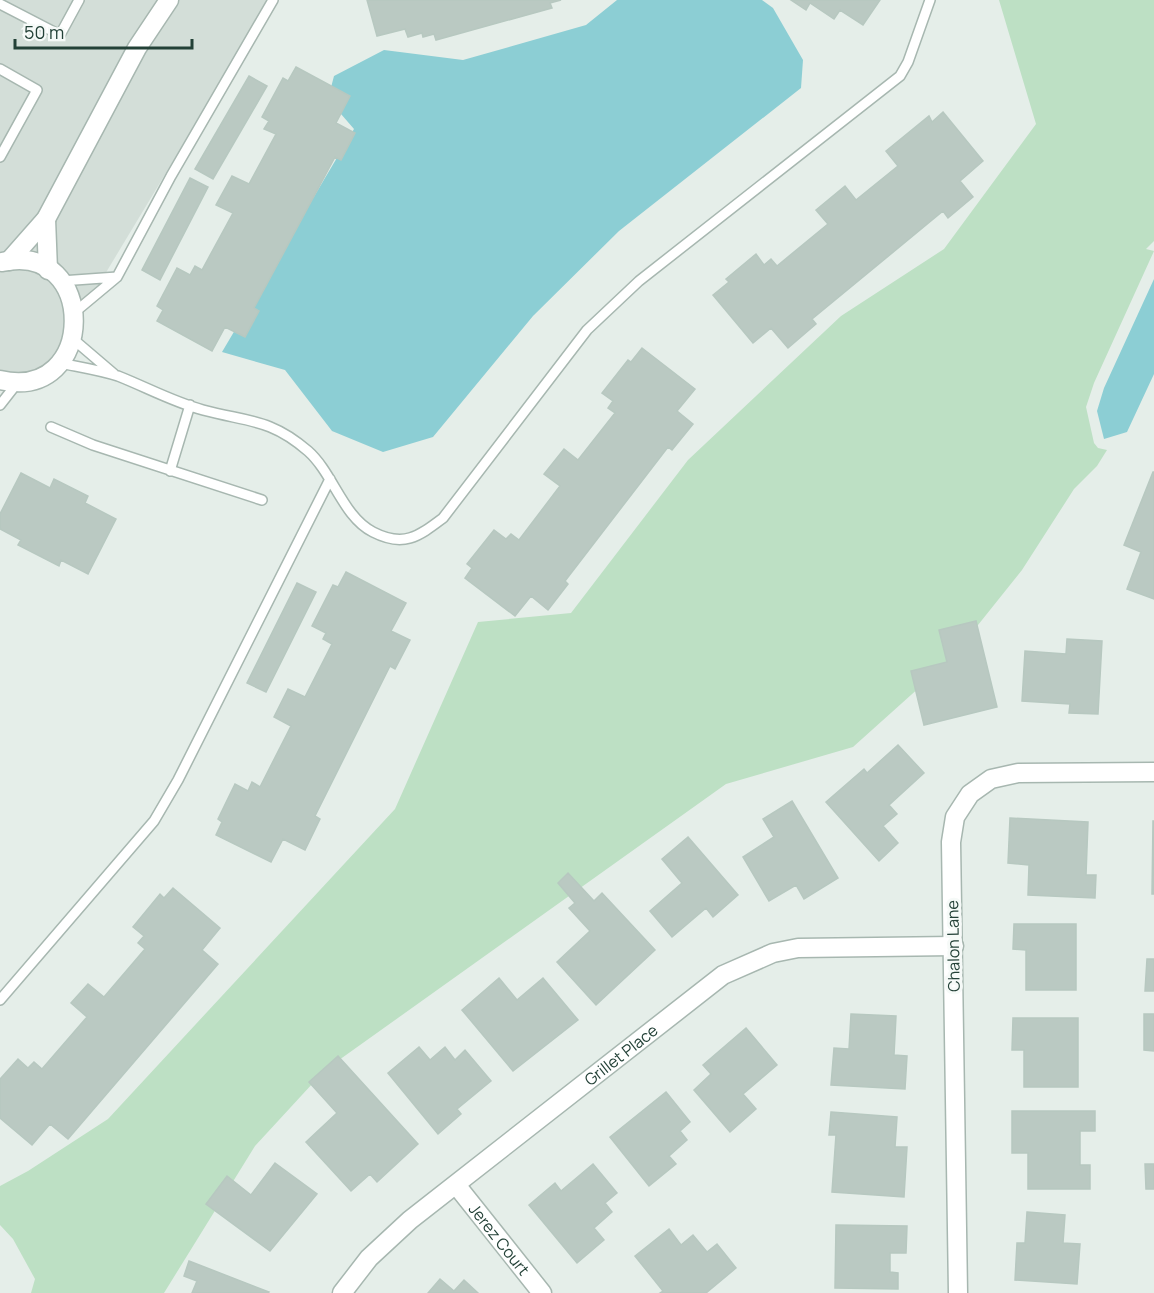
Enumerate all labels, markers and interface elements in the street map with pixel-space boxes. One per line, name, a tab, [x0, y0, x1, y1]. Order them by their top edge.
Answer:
scale bar	[15, 12, 192, 50]
text: 50 m	[24, 20, 64, 44]
street label: Chalon Lane	[941, 900, 965, 992]
street label: Grillet Place	[580, 1019, 662, 1091]
street label: Jerez Court	[464, 1199, 535, 1280]

